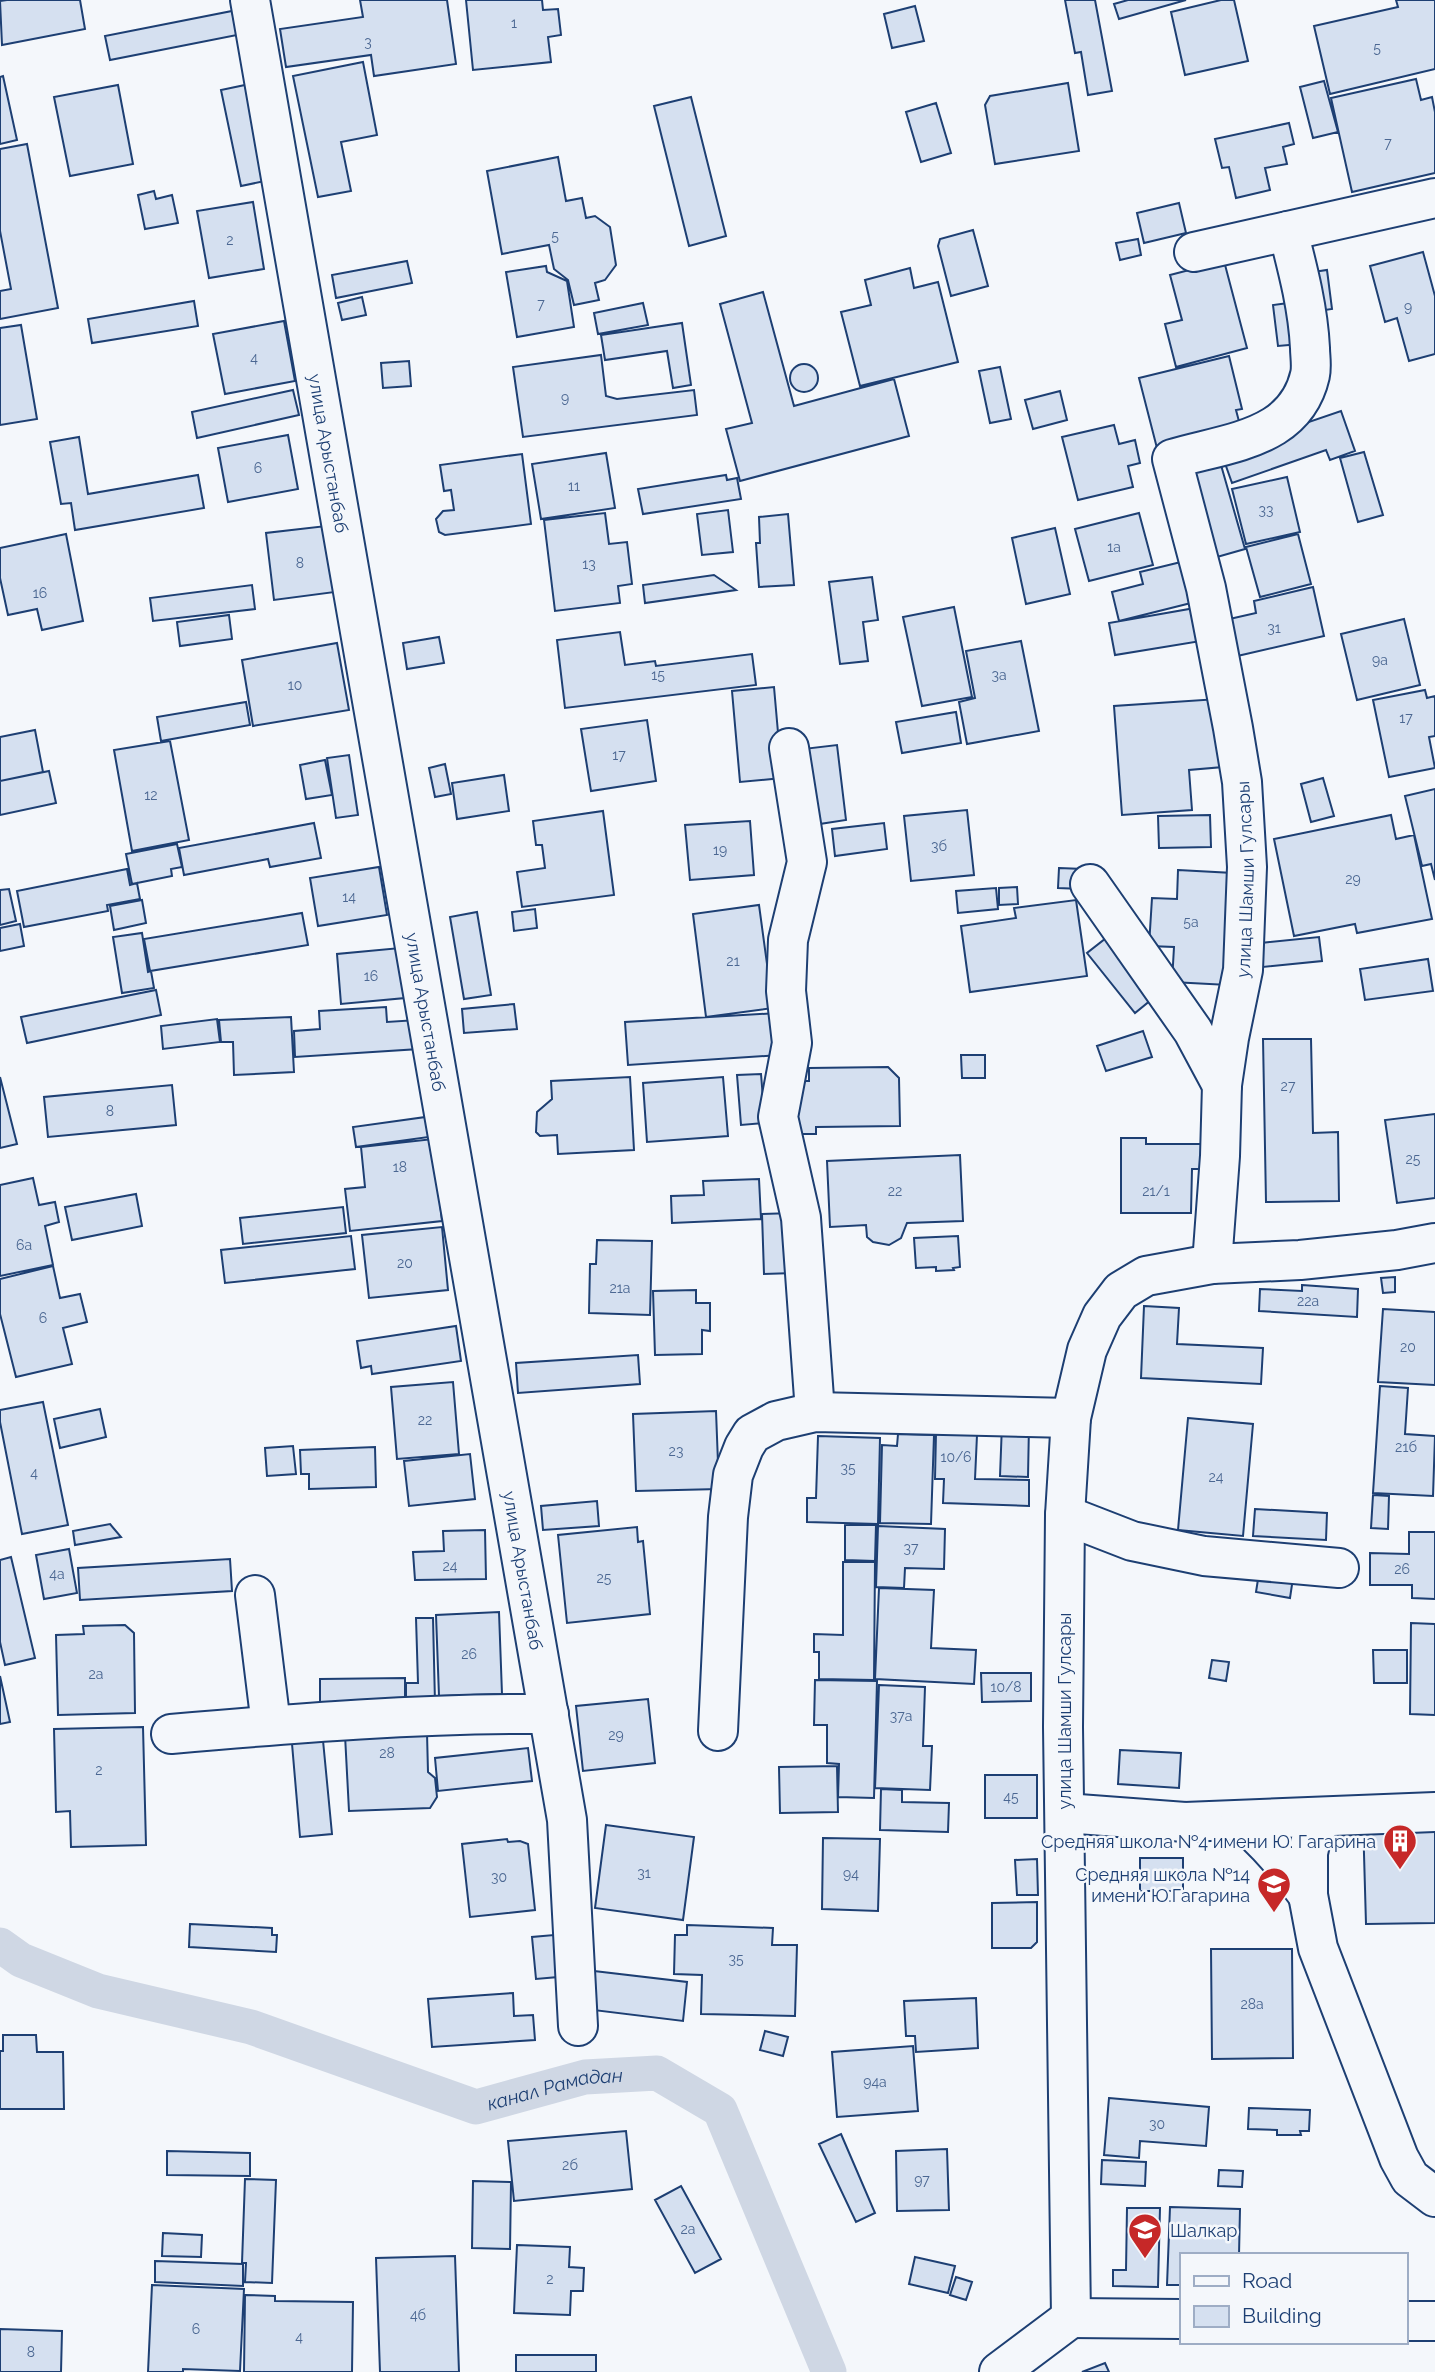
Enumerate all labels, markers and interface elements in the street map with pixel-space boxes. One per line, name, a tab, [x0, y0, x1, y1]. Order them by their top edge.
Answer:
house number: 1	[511, 15, 517, 31]
house number: 3	[364, 34, 372, 50]
house number: 5	[1373, 40, 1381, 56]
house number: 7	[1384, 135, 1392, 151]
house number: 5	[551, 228, 559, 244]
house number: 2	[226, 232, 234, 248]
house number: 7	[537, 296, 545, 312]
house number: 9	[1404, 299, 1412, 315]
house number: 4	[250, 350, 258, 366]
street label: улица Арыстанбаб	[305, 372, 353, 534]
house number: 9	[561, 390, 569, 406]
house number: 6	[254, 460, 262, 476]
house number: 11	[568, 478, 580, 494]
house number: 33	[1259, 502, 1273, 518]
house number: 1а	[1107, 539, 1121, 555]
house number: 8	[296, 555, 304, 571]
house number: 13	[582, 556, 596, 572]
house number: 16	[33, 585, 47, 601]
house number: 31	[1267, 620, 1281, 636]
house number: 9а	[1372, 652, 1388, 668]
house number: 15	[651, 667, 665, 683]
house number: 3а	[991, 667, 1007, 683]
house number: 10	[288, 677, 302, 693]
house number: 17	[1399, 710, 1413, 726]
house number: 17	[612, 747, 626, 763]
street label: улица Шамши Гулсары	[1231, 780, 1258, 980]
house number: 12	[144, 787, 158, 803]
house number: 3б	[931, 838, 947, 854]
house number: 19	[713, 842, 727, 858]
house number: 29	[1345, 871, 1361, 887]
house number: 14	[342, 889, 356, 905]
house number: 5а	[1183, 914, 1199, 930]
street label: улица Арыстанбаб	[402, 931, 450, 1093]
house number: 21	[726, 953, 740, 969]
house number: 16	[364, 968, 378, 984]
house number: 27	[1281, 1078, 1296, 1094]
house number: 8	[106, 1103, 114, 1119]
house number: 25	[1406, 1151, 1421, 1167]
house number: 18	[393, 1159, 407, 1175]
house number: 22	[888, 1183, 902, 1199]
house number: 21/1	[1142, 1183, 1170, 1199]
house number: 6а	[16, 1237, 32, 1253]
house number: 20	[397, 1255, 413, 1271]
house number: 21а	[610, 1280, 630, 1296]
house number: 22а	[1297, 1293, 1319, 1309]
house number: 6	[39, 1310, 47, 1326]
house number: 20	[1400, 1339, 1416, 1355]
house number: 22	[418, 1412, 432, 1428]
house number: 21б	[1395, 1439, 1417, 1455]
house number: 23	[669, 1443, 683, 1459]
house number: 10/6	[940, 1449, 972, 1465]
house number: 35	[840, 1460, 856, 1476]
house number: 4	[30, 1465, 38, 1481]
house number: 24	[1209, 1469, 1224, 1485]
street label: улица Арыстанбаб	[499, 1489, 548, 1652]
house number: 37	[904, 1540, 919, 1556]
house number: 24	[443, 1558, 458, 1574]
house number: 26	[1394, 1561, 1410, 1577]
house number: 4а	[49, 1566, 65, 1582]
house number: 25	[597, 1570, 612, 1586]
street label: улица Шамши Гулсары	[1054, 1613, 1075, 1809]
house number: 26	[461, 1646, 477, 1662]
house number: 2а	[89, 1666, 103, 1682]
house number: 10/8	[990, 1679, 1022, 1695]
house number: 37а	[890, 1708, 912, 1724]
house number: 29	[608, 1727, 624, 1743]
house number: 28	[379, 1745, 395, 1761]
house number: 2	[95, 1762, 103, 1778]
house number: 45	[1003, 1789, 1019, 1805]
building icon: Средняя школа №4 имени Ю. Гагарина	[1381, 1822, 1419, 1871]
place label: Средняя школа №4 имени Ю. Гагарина	[1041, 1831, 1376, 1852]
place label: Средняя школа №14 имени Ю.Гагарина	[1075, 1864, 1250, 1906]
house number: 31	[637, 1865, 651, 1881]
school or university icon: Средняя школа №14 имени Ю.Гагарина	[1255, 1865, 1293, 1914]
house number: 94	[843, 1866, 859, 1882]
house number: 30	[491, 1869, 507, 1885]
house number: 35	[728, 1951, 744, 1967]
house number: 28а	[1240, 1996, 1264, 2012]
water label: канал Рамадан	[484, 2064, 623, 2114]
house number: 94а	[863, 2074, 887, 2090]
house number: 30	[1149, 2116, 1165, 2132]
house number: 2б	[562, 2157, 578, 2173]
house number: 97	[914, 2172, 930, 2188]
school or university icon: Шалкар	[1126, 2211, 1164, 2260]
place label: Шалкар	[1170, 2220, 1237, 2241]
house number: 2а	[681, 2221, 695, 2237]
legend	[1180, 2253, 1407, 2344]
text: Road	[1242, 2268, 1292, 2293]
house number: 2	[546, 2271, 554, 2287]
text: Building	[1242, 2303, 1322, 2328]
house number: 4б	[410, 2307, 426, 2323]
house number: 6	[192, 2321, 200, 2337]
house number: 4	[295, 2329, 303, 2345]
house number: 8	[27, 2344, 35, 2360]

